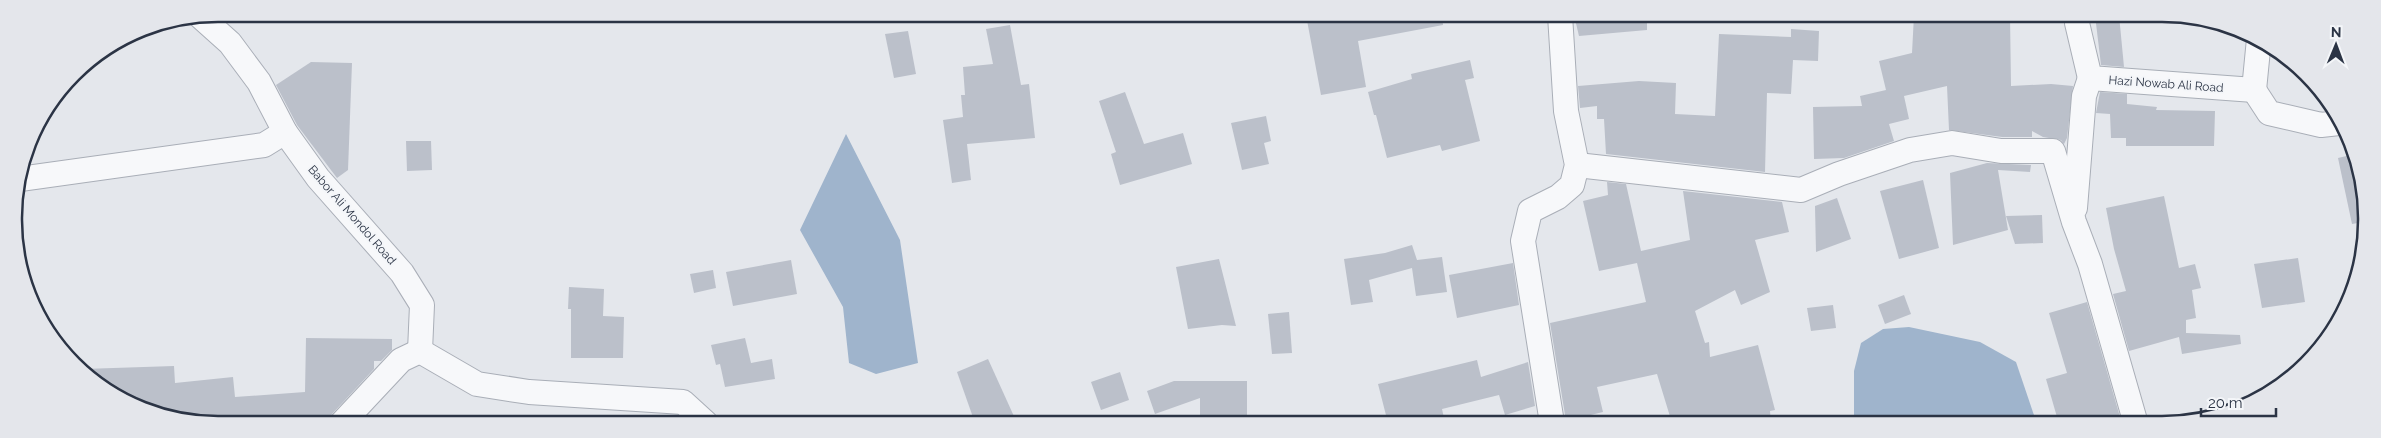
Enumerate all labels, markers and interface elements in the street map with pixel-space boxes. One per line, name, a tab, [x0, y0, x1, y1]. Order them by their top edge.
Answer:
north arrow	[2311, 20, 2361, 70]
text: N	[2331, 24, 2342, 40]
street label: Hazi Nowab Ali Road	[2108, 73, 2224, 95]
street label: Babor Ali Mondol Road	[305, 163, 399, 267]
scale bar	[2201, 386, 2276, 418]
text: 20 m	[2208, 394, 2243, 412]

